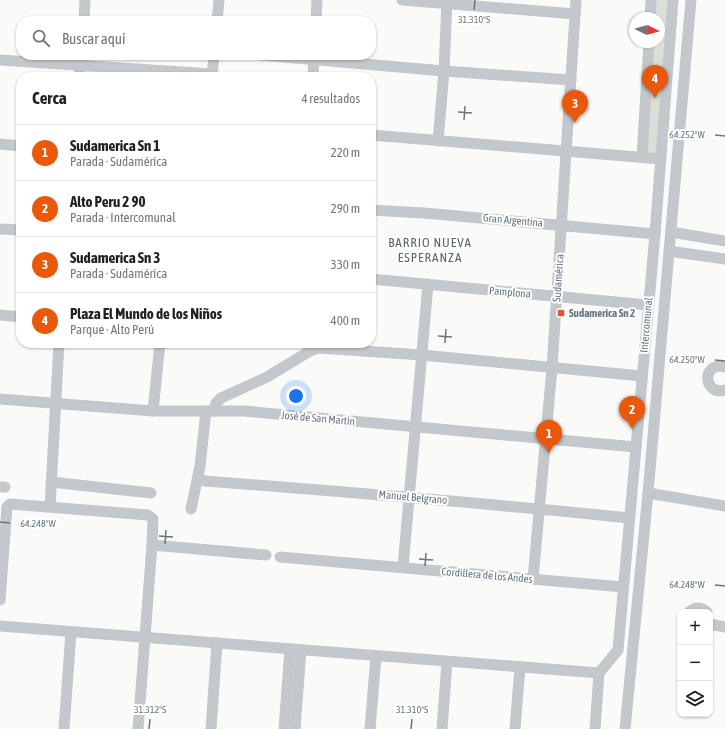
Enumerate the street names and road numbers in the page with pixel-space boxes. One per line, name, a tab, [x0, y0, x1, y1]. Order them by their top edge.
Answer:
street label: Gran Argentina	[483, 211, 543, 229]
street label: Sudamérica	[550, 254, 566, 302]
street label: Pamplona	[489, 284, 531, 300]
street label: Intercomunal	[638, 297, 654, 353]
street label: José de San Martín	[281, 409, 355, 427]
street label: Manuel Belgrano	[378, 488, 448, 506]
street label: Cordillera de los Andes	[441, 565, 533, 585]

